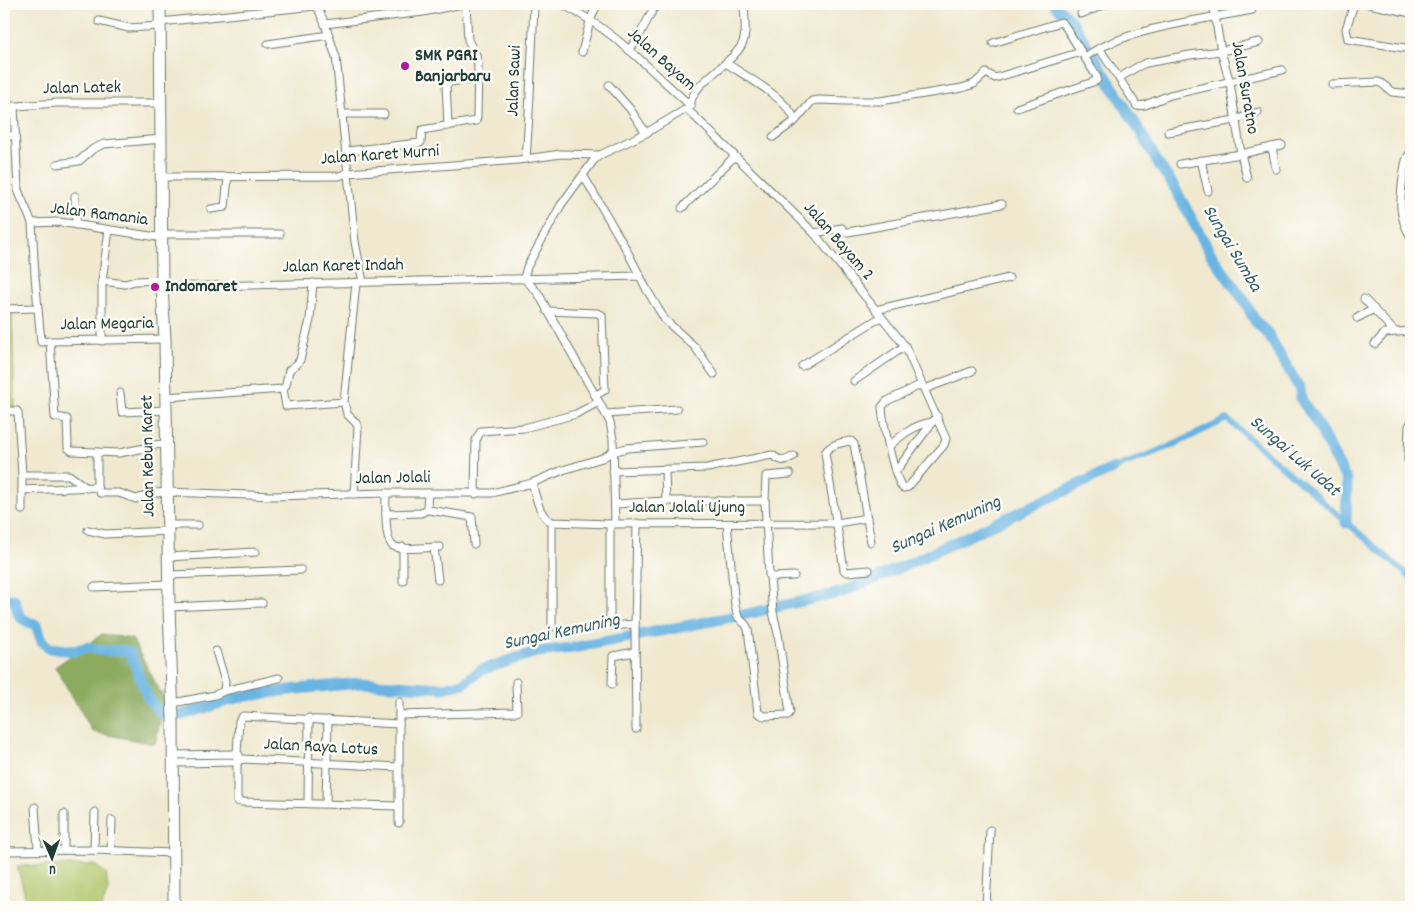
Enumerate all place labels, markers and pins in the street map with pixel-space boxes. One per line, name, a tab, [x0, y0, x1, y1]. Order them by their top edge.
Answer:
place label: SMK PGRI Banjarbaru	[415, 44, 491, 90]
marker: SMK PGRI Banjarbaru	[399, 60, 411, 72]
place label: Indomaret	[165, 275, 238, 300]
marker: Indomaret	[149, 281, 161, 293]

